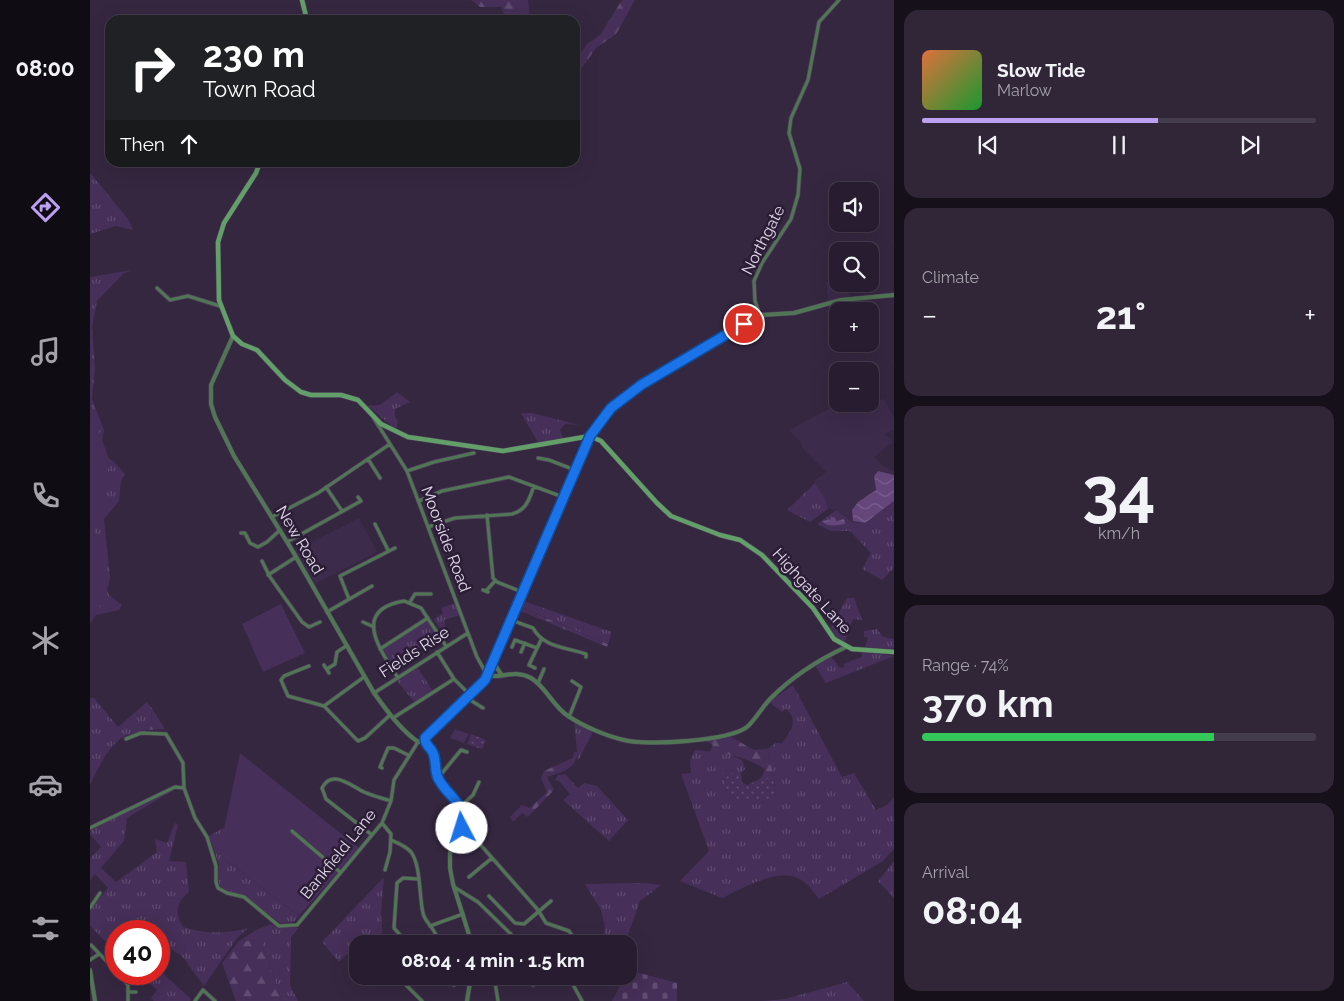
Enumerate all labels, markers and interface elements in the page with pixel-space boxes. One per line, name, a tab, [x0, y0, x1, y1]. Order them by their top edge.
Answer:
text: 230 m	[203, 34, 305, 75]
icon: right	[120, 35, 185, 100]
text: 08:00	[15, 55, 75, 81]
text: Slow Tide	[997, 59, 1086, 81]
text: Town Road	[203, 76, 316, 102]
text: Marlow	[997, 81, 1052, 100]
icon: ahead	[175, 130, 203, 158]
icon: previous	[974, 131, 1002, 159]
icon: pause	[1105, 131, 1133, 159]
icon: next	[1236, 131, 1264, 159]
text: Then	[120, 133, 165, 155]
map controls	[829, 182, 879, 412]
button: sound	[829, 182, 879, 232]
icon: directions	[28, 190, 63, 225]
street label: Northgate	[737, 202, 789, 278]
button: search	[829, 242, 879, 292]
text: Climate	[922, 268, 979, 287]
text: 21°	[1096, 293, 1146, 338]
text: −	[922, 299, 937, 332]
text: +	[1304, 299, 1316, 332]
button: +	[829, 302, 879, 352]
pin	[723, 303, 765, 345]
icon: arrive	[730, 310, 758, 338]
icon: music	[28, 334, 63, 369]
button: −	[829, 362, 879, 412]
text: 34	[1082, 453, 1156, 529]
icon: phone	[28, 478, 63, 513]
street label: Moorside Road	[417, 484, 475, 595]
street label: New Road	[272, 502, 328, 578]
text: km/h	[1098, 524, 1140, 543]
street label: Highgate Lane	[769, 544, 855, 638]
street label: Fields Rise	[376, 622, 452, 682]
icon: climate	[28, 623, 63, 658]
text: Range · 74%	[922, 656, 1009, 675]
text: 370 km	[922, 681, 1054, 726]
icon: car	[28, 767, 63, 802]
position arrow	[435, 801, 487, 853]
street label: Bankfield Lane	[296, 805, 380, 903]
text: Arrival	[922, 863, 969, 882]
text: 08:04	[922, 888, 1023, 933]
icon: filters	[28, 911, 63, 946]
speed limit sign: 40	[105, 920, 170, 985]
text: 08:04 · 4 min · 1.5 km	[401, 949, 585, 971]

